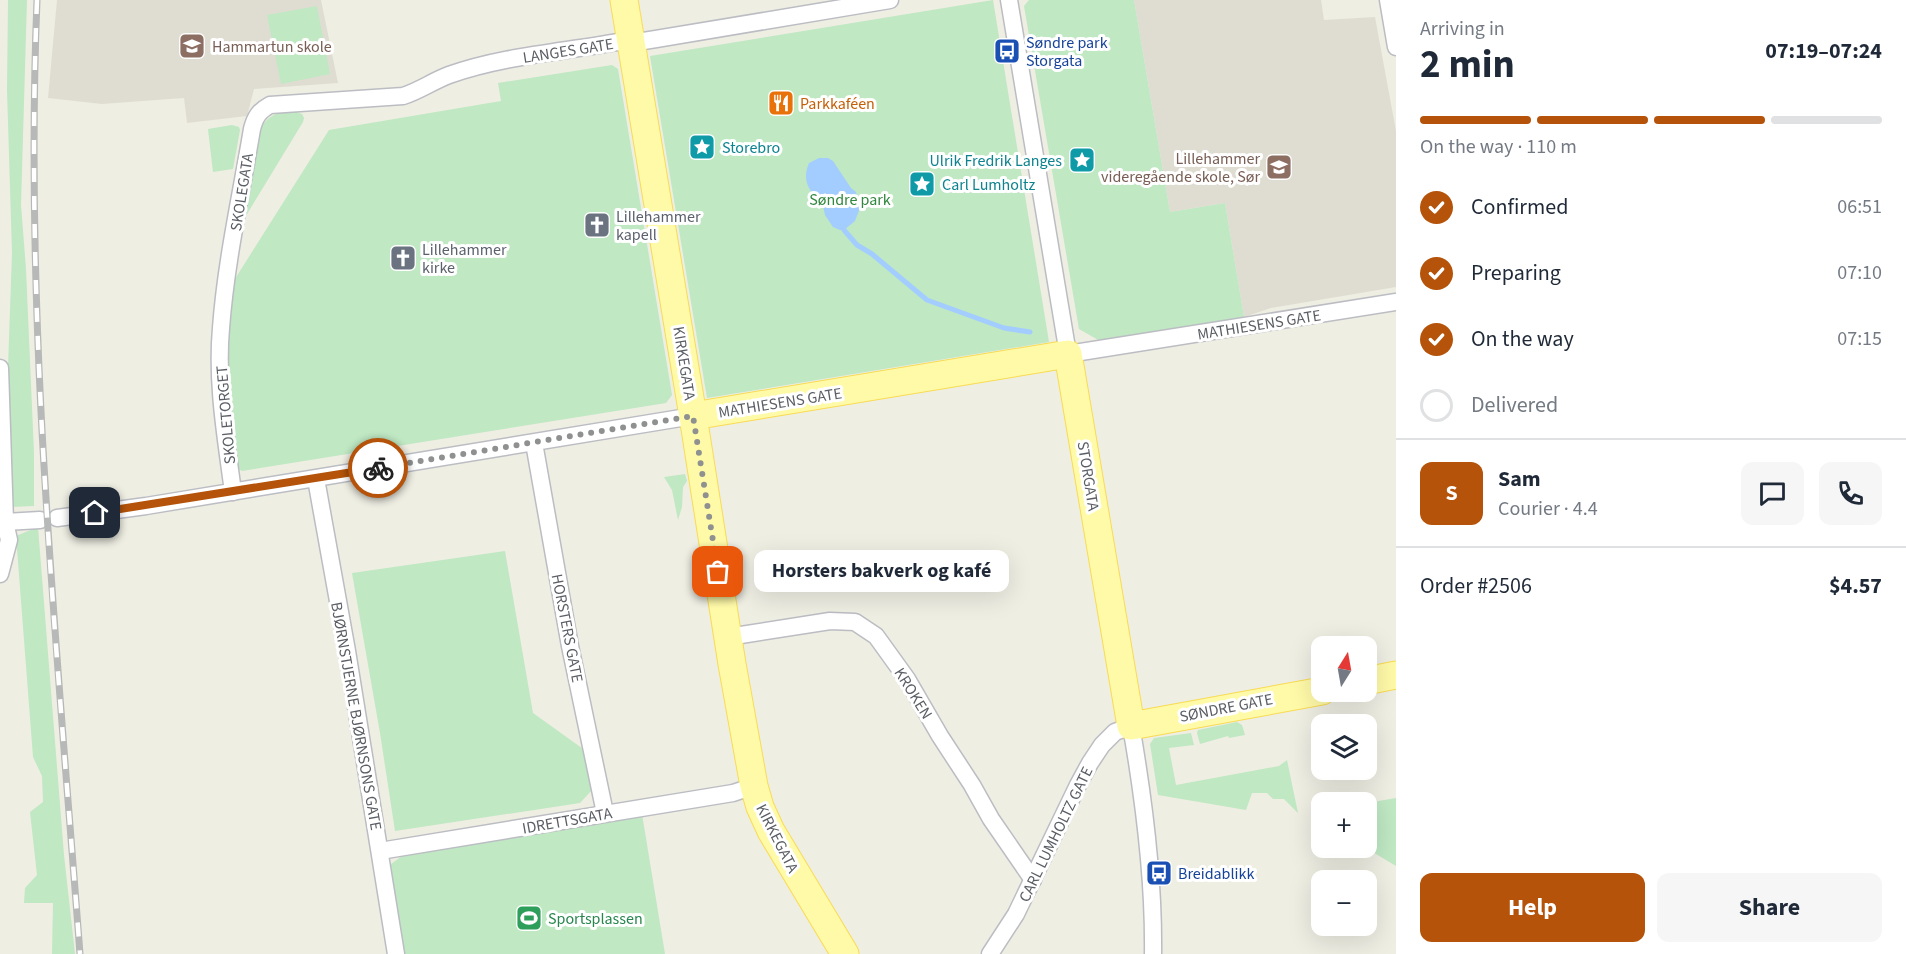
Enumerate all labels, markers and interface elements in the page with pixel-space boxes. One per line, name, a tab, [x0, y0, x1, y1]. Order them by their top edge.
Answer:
text: Arriving in	[1420, 15, 1505, 43]
school or university icon: Hammartun skole	[177, 31, 207, 61]
place label: Søndre park Storgata	[1026, 32, 1108, 72]
street label: LANGES GATE	[521, 33, 615, 69]
text: 07:19–07:24	[1765, 35, 1882, 67]
place label: Hammartun skole	[212, 36, 332, 58]
bus stop icon: Søndre park Storgata	[992, 36, 1022, 66]
text: 2 min	[1420, 37, 1515, 93]
restaurant icon: Parkkaféen	[766, 88, 796, 118]
place label: Parkkaféen	[800, 93, 875, 115]
place icon: Storebro	[687, 132, 717, 162]
text: On the way · 110 m	[1420, 133, 1577, 161]
place label: Storebro	[722, 137, 780, 159]
place icon: Ulrik Fredrik Langes	[1067, 145, 1097, 175]
place label: Lillehammer videregående skole, Sør	[1101, 148, 1260, 188]
place label: Ulrik Fredrik Langes	[930, 150, 1062, 172]
street label: SKOLEGATA	[225, 151, 259, 233]
school or university icon: Lillehammer videregående skole, Sør	[1264, 152, 1294, 182]
place icon: Carl Lumholtz	[907, 169, 937, 199]
place label: Carl Lumholtz	[942, 174, 1035, 196]
park label: Søndre park	[809, 189, 891, 211]
icon: check	[1420, 191, 1453, 224]
text: Confirmed	[1471, 191, 1568, 223]
text: 06:51	[1837, 193, 1882, 221]
place label: Lillehammer kapell	[616, 206, 701, 246]
church icon: Lillehammer kapell	[582, 210, 612, 240]
place label: Lillehammer kirke	[422, 239, 507, 279]
church icon: Lillehammer kirke	[388, 243, 418, 273]
icon: check	[1420, 257, 1453, 290]
text: Preparing	[1471, 257, 1561, 289]
text: 07:10	[1837, 259, 1882, 287]
street label: MATHIESENS GATE	[1196, 304, 1323, 346]
icon: check	[1420, 323, 1453, 356]
text: On the way	[1471, 323, 1574, 355]
street label: KIRKEGATA	[667, 325, 701, 402]
text: 07:15	[1837, 325, 1882, 353]
street label: SKOLETORGET	[211, 364, 241, 465]
street label: MATHIESENS GATE	[717, 382, 844, 424]
text: Delivered	[1471, 389, 1558, 421]
courier	[348, 438, 408, 498]
street label: STORGATA	[1072, 440, 1104, 513]
icon: bike	[362, 452, 395, 485]
button: chat	[1741, 462, 1804, 525]
button: phone	[1819, 462, 1882, 525]
text: Sam	[1498, 463, 1541, 495]
text: S	[1445, 477, 1458, 509]
pin	[69, 487, 120, 538]
text: Courier · 4.4	[1498, 495, 1598, 523]
icon: home	[78, 496, 111, 529]
pin	[692, 546, 743, 597]
callout: Horsters bakverk og kafé	[754, 551, 1009, 593]
icon: bag	[701, 555, 734, 588]
text: Horsters bakverk og kafé	[772, 557, 991, 585]
text: Order #2506	[1420, 570, 1532, 602]
text: $4.57	[1829, 570, 1882, 602]
street label: HORSTERS GATE	[546, 572, 588, 684]
street label: BJØRNSTJERNE BJØRNSONS GATE	[325, 600, 387, 832]
north arrow	[1311, 636, 1377, 702]
map controls	[1311, 636, 1377, 936]
street label: KROKEN	[889, 664, 938, 724]
street label: SØNDRE GATE	[1178, 688, 1275, 728]
button: layers	[1311, 714, 1377, 780]
street label: CARL LUMHOLTZ GATE	[1014, 763, 1098, 906]
button: +	[1311, 792, 1377, 858]
street label: KIRKEGATA	[750, 800, 804, 877]
street label: IDRETTSGATA	[520, 802, 614, 840]
bus stop icon: Breidablikk	[1144, 858, 1174, 888]
place label: Breidablikk	[1178, 863, 1254, 885]
button: −	[1311, 870, 1377, 936]
button: Help	[1420, 873, 1645, 942]
button: Share	[1657, 873, 1882, 942]
sports icon: Sportsplassen	[514, 903, 544, 933]
place label: Sportsplassen	[548, 908, 643, 930]

